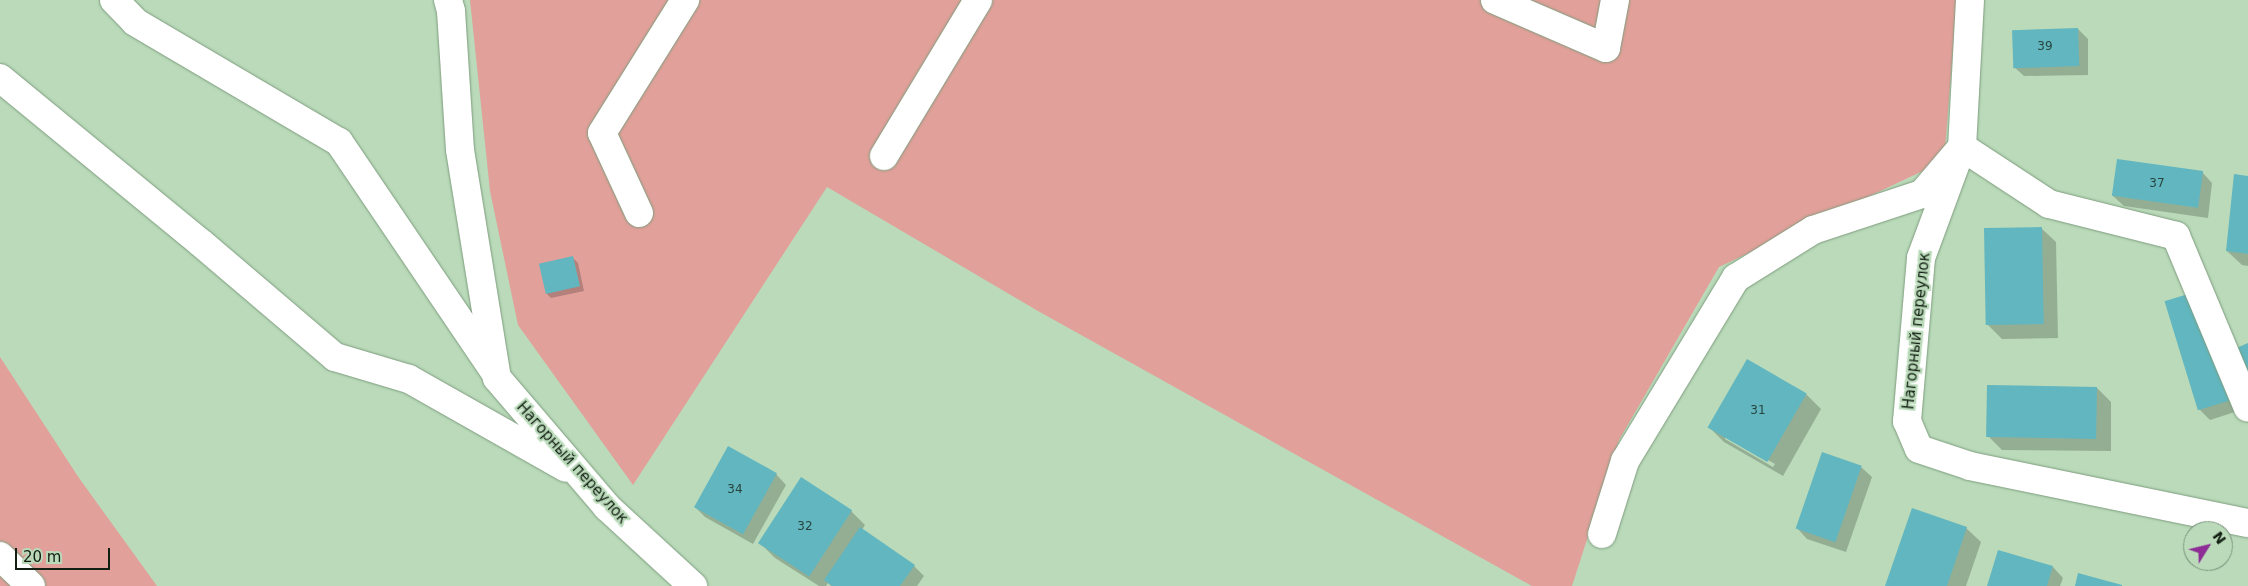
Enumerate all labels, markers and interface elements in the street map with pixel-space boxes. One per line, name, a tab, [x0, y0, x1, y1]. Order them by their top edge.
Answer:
house number: 39	[2037, 40, 2053, 54]
house number: 37	[2149, 177, 2165, 191]
street label: Нагорный переулок	[1900, 252, 1934, 410]
street label: Нагорный переулок	[513, 398, 631, 528]
house number: 31	[1750, 404, 1766, 418]
house number: 34	[727, 483, 743, 497]
house number: 32	[797, 520, 813, 534]
north arrow	[2183, 521, 2233, 571]
text: N	[2209, 528, 2229, 547]
scale bar	[18, 538, 112, 570]
text: 20 m	[23, 548, 61, 566]

